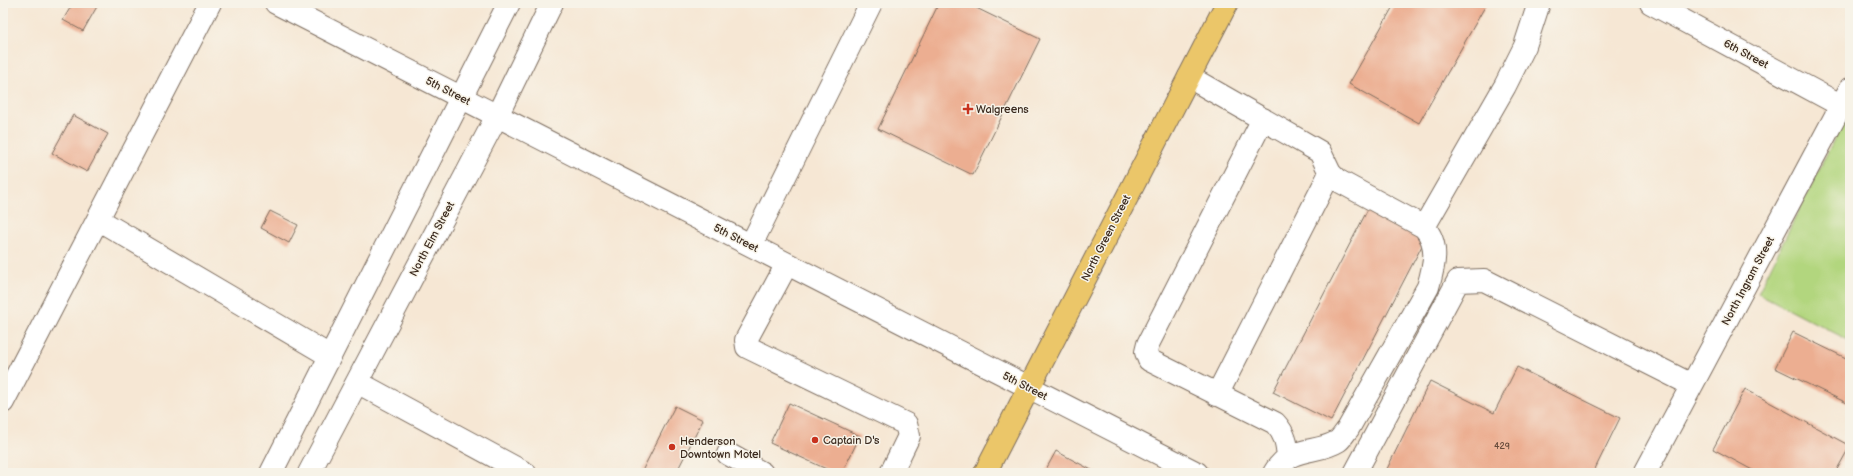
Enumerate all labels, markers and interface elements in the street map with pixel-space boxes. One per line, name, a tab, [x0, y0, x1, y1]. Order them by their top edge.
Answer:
street label: 6th Street	[1721, 37, 1771, 72]
street label: 5th Street	[423, 74, 473, 108]
place label: Walgreens	[976, 103, 1029, 116]
marker: Walgreens	[963, 104, 973, 114]
street label: North Green Street	[1079, 192, 1134, 283]
street label: North Elm Street	[407, 199, 457, 279]
street label: 5th Street	[711, 221, 761, 255]
street label: North Ingram Street	[1719, 234, 1777, 328]
street label: 5th Street	[1000, 369, 1050, 403]
place label: Captain D's	[823, 434, 880, 447]
place label: Henderson Downtown Motel	[680, 435, 761, 461]
marker: Captain D's	[810, 435, 820, 445]
house number: 429	[1494, 441, 1510, 452]
marker: Henderson Downtown Motel	[667, 442, 677, 452]

